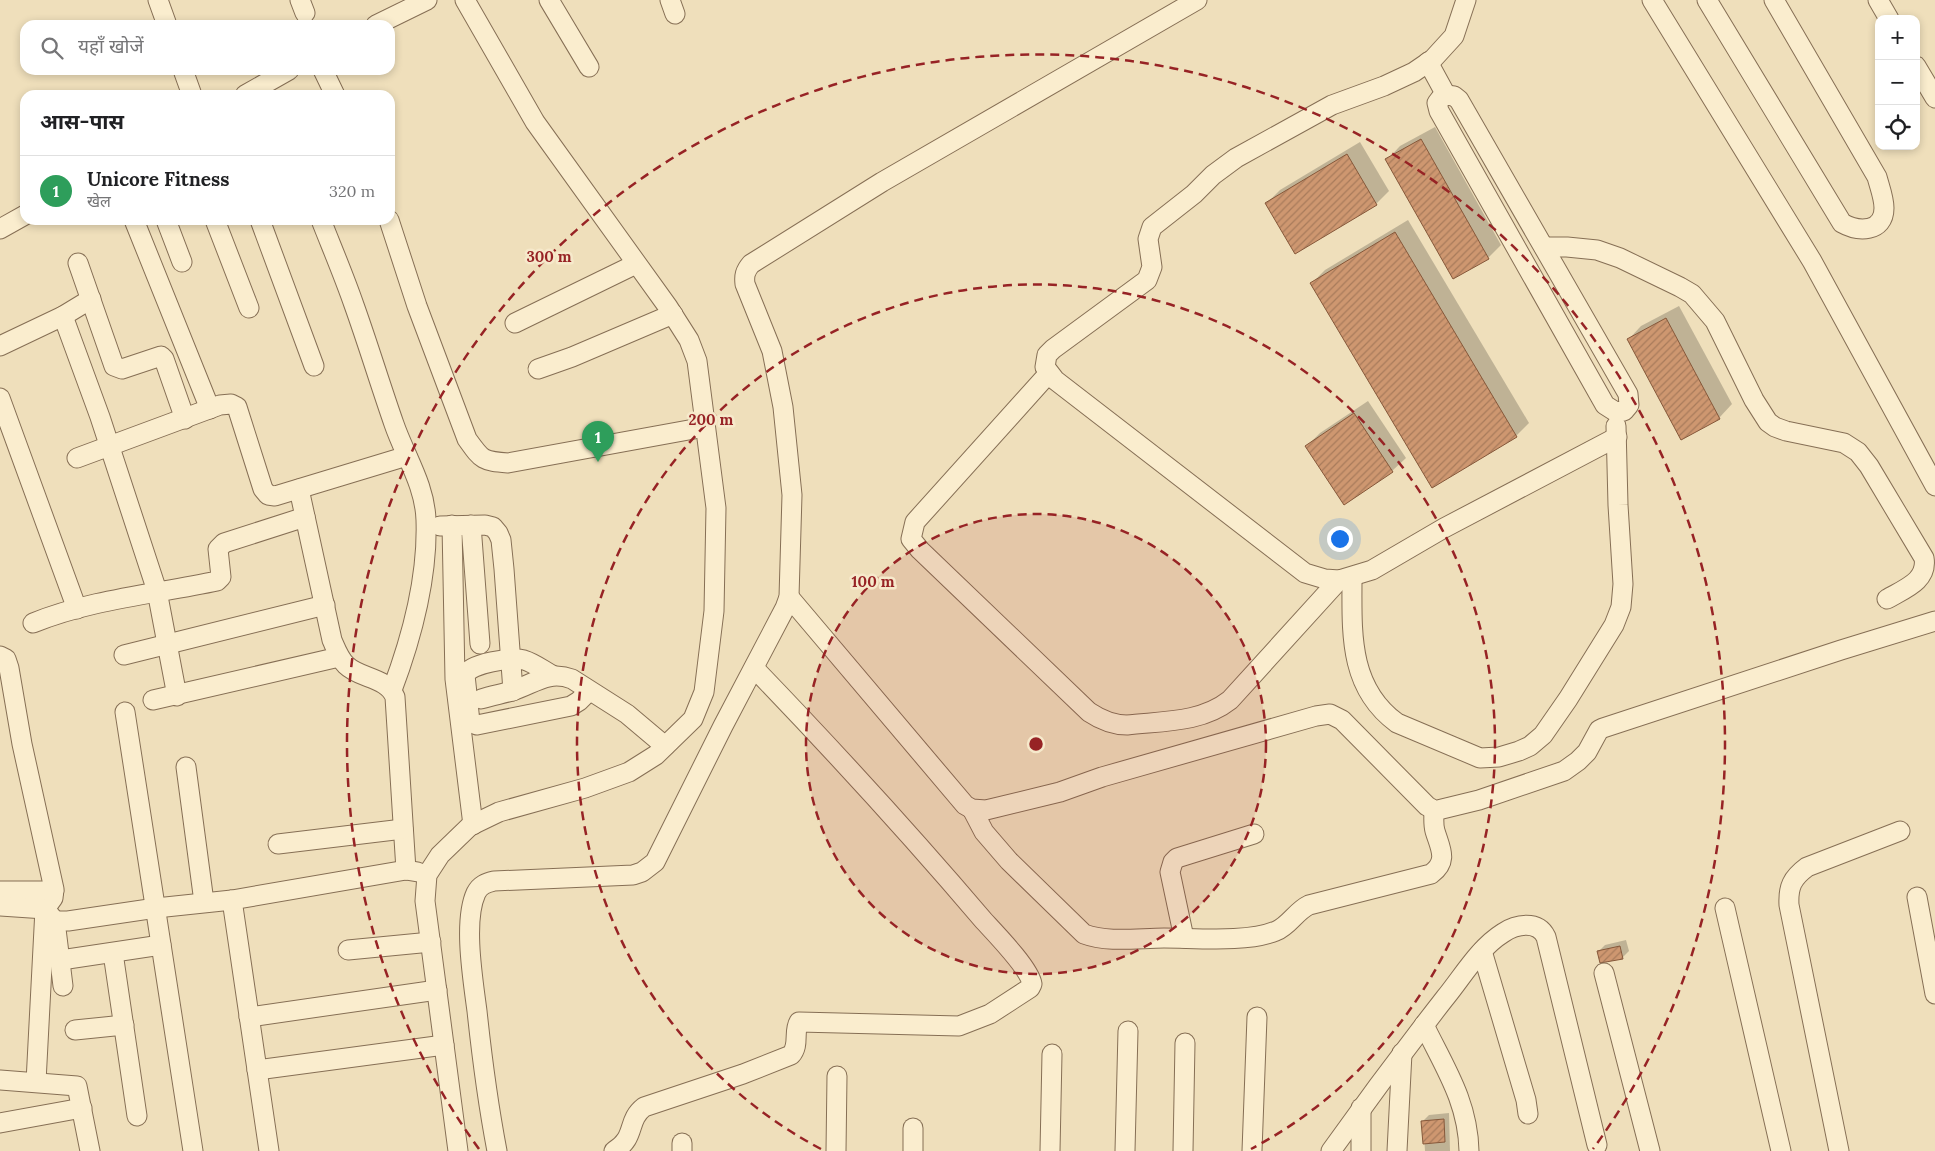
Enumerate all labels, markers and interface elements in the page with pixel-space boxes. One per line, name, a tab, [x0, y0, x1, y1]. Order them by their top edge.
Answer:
map controls	[1875, 15, 1920, 150]
button: +	[1875, 15, 1920, 60]
search box	[20, 20, 395, 75]
icon: search	[38, 34, 66, 62]
text: यहाँ खोजें	[78, 34, 144, 58]
button: −	[1875, 60, 1920, 105]
button: locate	[1875, 105, 1920, 150]
text: आस-पास	[40, 108, 124, 135]
text: Unicore Fitness	[87, 167, 229, 191]
text: 1	[53, 181, 59, 201]
text: 320 m	[329, 181, 375, 201]
text: खेल	[87, 191, 111, 211]
text: 300 m	[526, 247, 572, 266]
text: 200 m	[689, 410, 734, 429]
pin: 1	[582, 421, 614, 462]
your location	[1327, 526, 1353, 552]
text: 100 m	[852, 572, 895, 591]
centre of rings	[1027, 735, 1045, 753]

